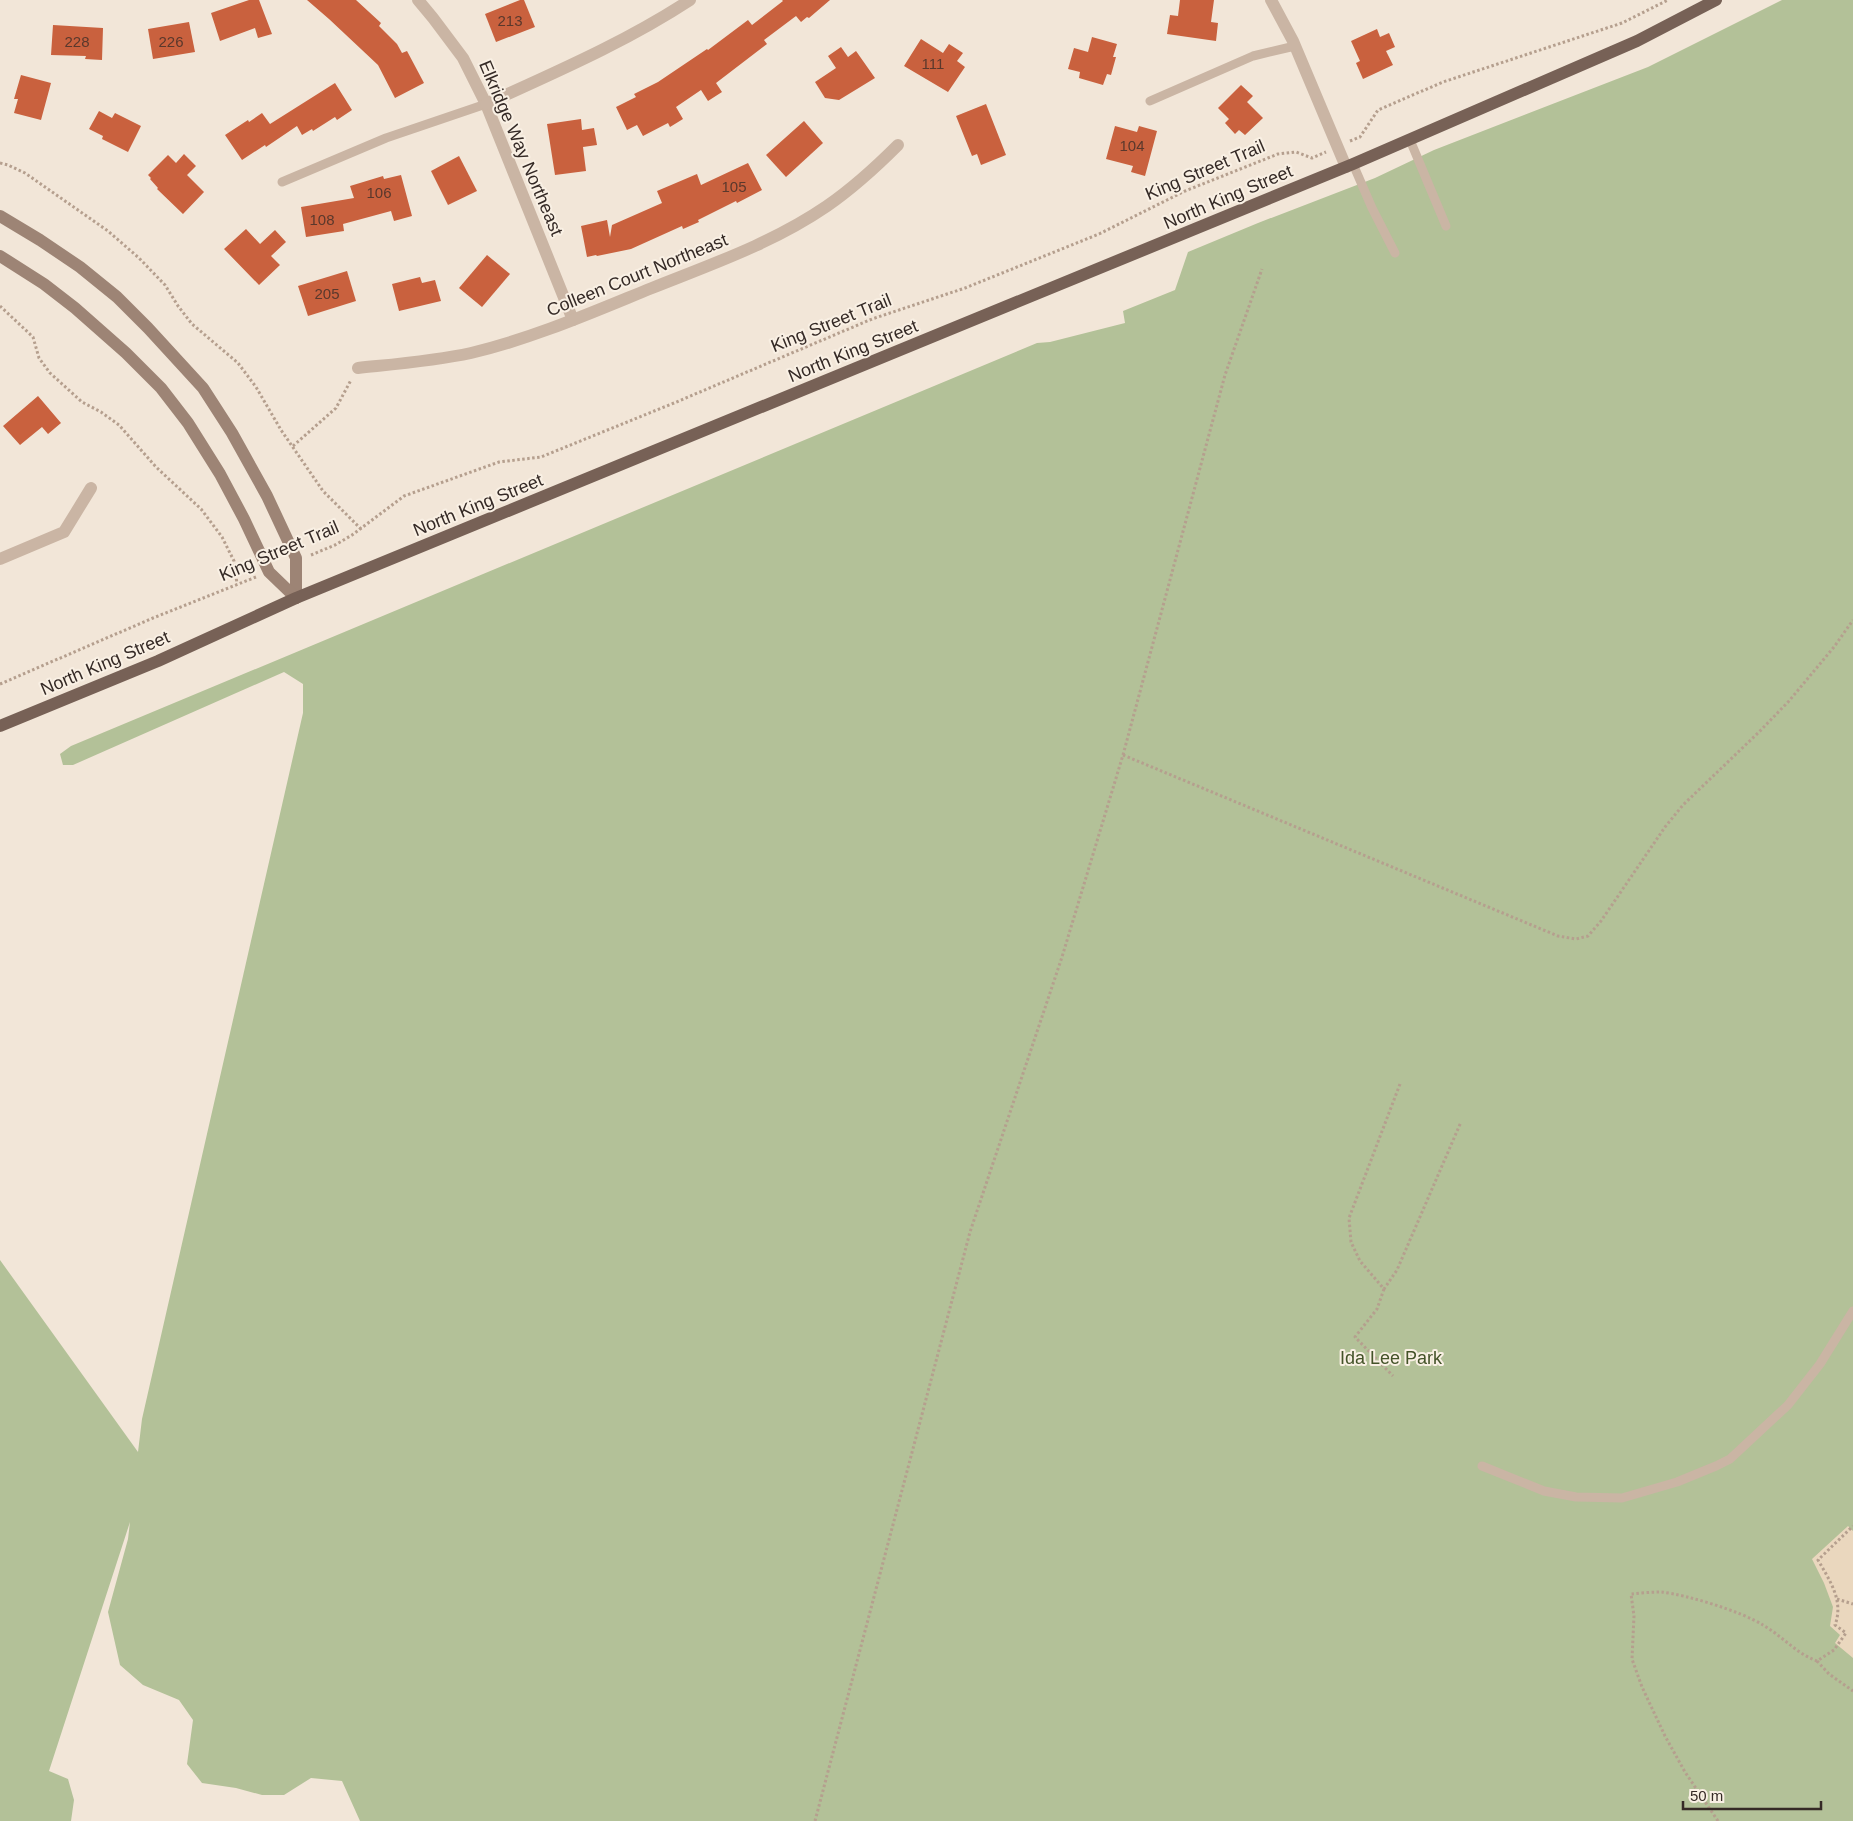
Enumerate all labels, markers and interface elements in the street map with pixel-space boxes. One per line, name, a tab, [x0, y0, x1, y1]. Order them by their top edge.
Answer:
house number: 213	[497, 12, 523, 29]
house number: 228	[64, 33, 90, 50]
house number: 226	[158, 33, 184, 50]
house number: 111	[922, 55, 944, 72]
street label: Elkridge Way Northeast	[475, 57, 567, 239]
street label: King Street Trail	[1142, 136, 1268, 204]
house number: 104	[1119, 137, 1145, 154]
street label: North King Street	[1161, 161, 1295, 233]
house number: 105	[721, 178, 747, 195]
house number: 106	[366, 184, 392, 201]
house number: 108	[309, 211, 335, 228]
street label: Colleen Court Northeast	[544, 230, 730, 320]
house number: 205	[314, 285, 340, 302]
street label: King Street Trail	[768, 290, 894, 356]
street label: North King Street	[785, 316, 921, 386]
street label: North King Street	[410, 470, 546, 540]
street label: King Street Trail	[216, 517, 342, 585]
street label: North King Street	[38, 627, 172, 699]
park label: Ida Lee Park	[1340, 1348, 1443, 1368]
scale bar	[1683, 1778, 1820, 1810]
text: 50 m	[1690, 1787, 1723, 1804]

